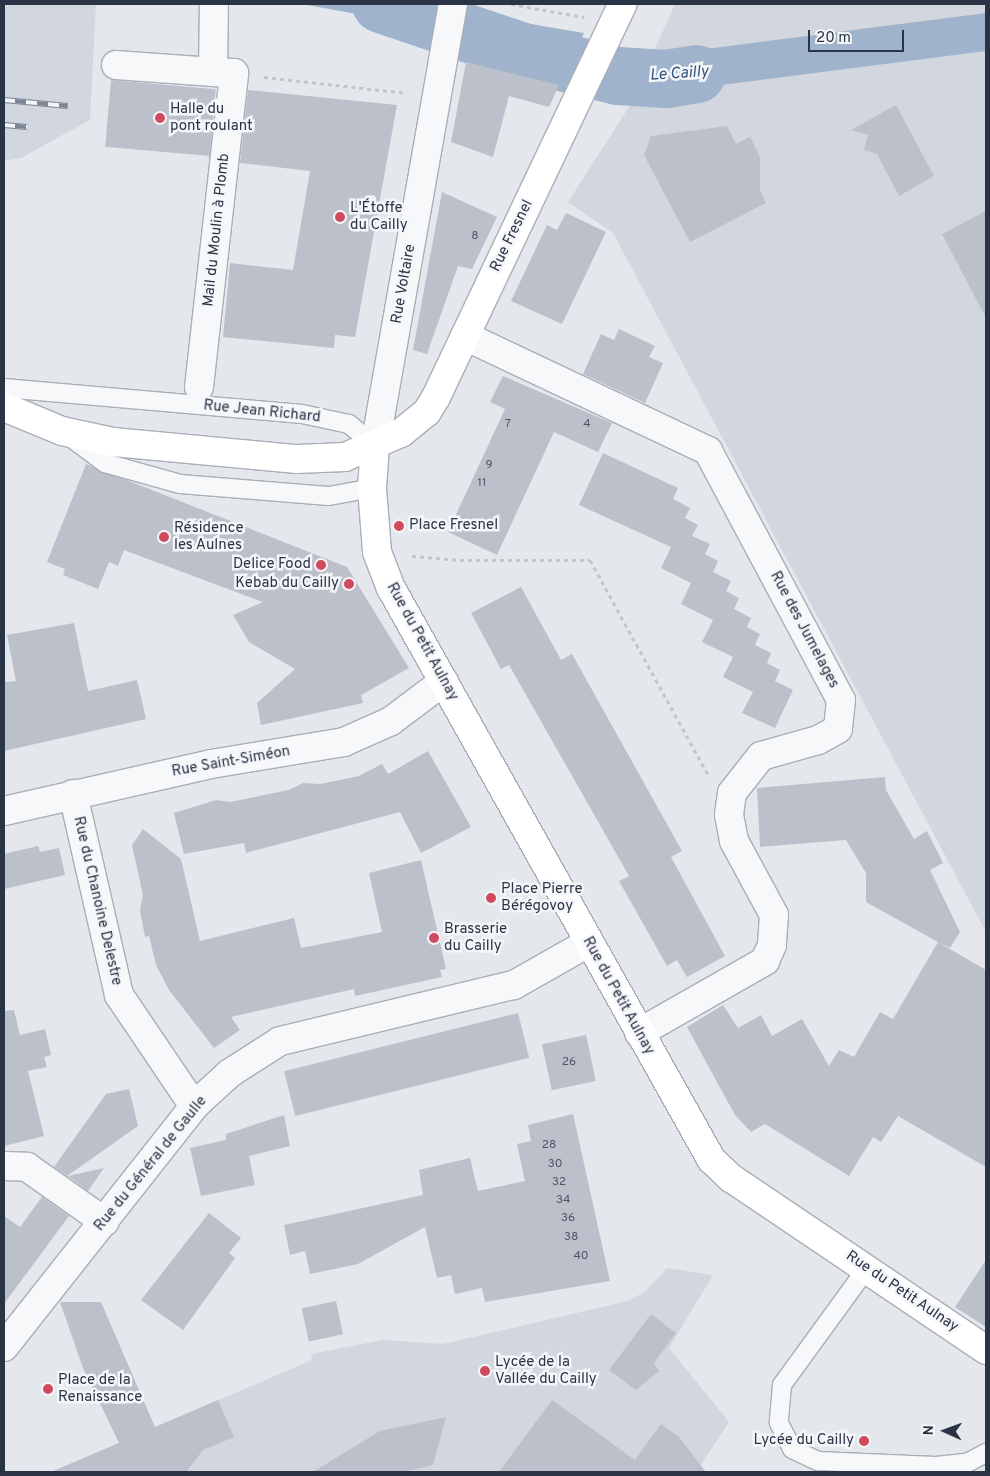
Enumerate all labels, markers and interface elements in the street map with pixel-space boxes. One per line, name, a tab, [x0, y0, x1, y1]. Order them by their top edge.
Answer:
scale bar	[810, 20, 906, 52]
text: 20 m	[816, 29, 851, 48]
water label: Le Cailly	[649, 62, 709, 86]
place label: Halle du pont roulant	[170, 100, 253, 135]
marker: Halle du pont roulant	[154, 112, 166, 124]
street label: Mail du Moulin à Plomb	[200, 152, 234, 308]
street label: Rue Fresnel	[487, 197, 537, 275]
place label: L'Étoffe du Cailly	[350, 199, 408, 234]
marker: L'Étoffe du Cailly	[334, 211, 346, 223]
house number: 8	[471, 230, 479, 244]
street label: Rue Voltaire	[388, 242, 420, 326]
street label: Rue Jean Richard	[203, 397, 321, 427]
house number: 7	[505, 418, 511, 432]
house number: 4	[583, 418, 591, 432]
house number: 9	[485, 459, 493, 473]
house number: 11	[478, 477, 486, 491]
place label: Place Fresnel	[409, 517, 498, 535]
place label: Résidence les Aulnes	[174, 519, 244, 554]
marker: Place Fresnel	[393, 520, 405, 532]
marker: Résidence les Aulnes	[158, 531, 170, 543]
place label: Delice Food	[233, 556, 311, 574]
marker: Delice Food	[315, 559, 327, 571]
street label: Rue des Jumelages	[766, 569, 842, 691]
place label: Kebab du Cailly	[235, 575, 339, 593]
marker: Kebab du Cailly	[343, 578, 355, 590]
street label: Rue du Petit Aulnay	[382, 580, 462, 704]
street label: Rue Saint-Siméon	[170, 743, 292, 781]
street label: Rue du Chanoine Delestre	[69, 815, 125, 987]
place label: Place Pierre Bérégovoy	[501, 880, 582, 915]
marker: Place Pierre Bérégovoy	[485, 892, 497, 904]
place label: Brasserie du Cailly	[444, 920, 507, 955]
marker: Brasserie du Cailly	[428, 932, 440, 944]
street label: Rue du Petit Aulnay	[578, 934, 658, 1058]
house number: 26	[562, 1056, 576, 1070]
street label: Rue du Général de Gaulle	[91, 1093, 211, 1235]
house number: 28	[542, 1139, 556, 1153]
house number: 30	[548, 1158, 562, 1172]
house number: 32	[552, 1176, 566, 1190]
house number: 34	[556, 1194, 570, 1208]
house number: 36	[561, 1212, 575, 1226]
house number: 38	[564, 1231, 578, 1245]
street label: Rue du Petit Aulnay	[842, 1247, 962, 1337]
house number: 40	[573, 1250, 589, 1264]
place label: Lycée de la Vallée du Cailly	[495, 1353, 597, 1388]
marker: Lycée de la Vallée du Cailly	[479, 1365, 491, 1377]
place label: Place de la Renaissance	[58, 1371, 142, 1406]
marker: Place de la Renaissance	[42, 1383, 54, 1395]
north arrow	[920, 1406, 970, 1456]
text: N	[921, 1425, 938, 1436]
place label: Lycée du Cailly	[753, 1432, 854, 1450]
marker: Lycée du Cailly	[858, 1435, 870, 1447]

